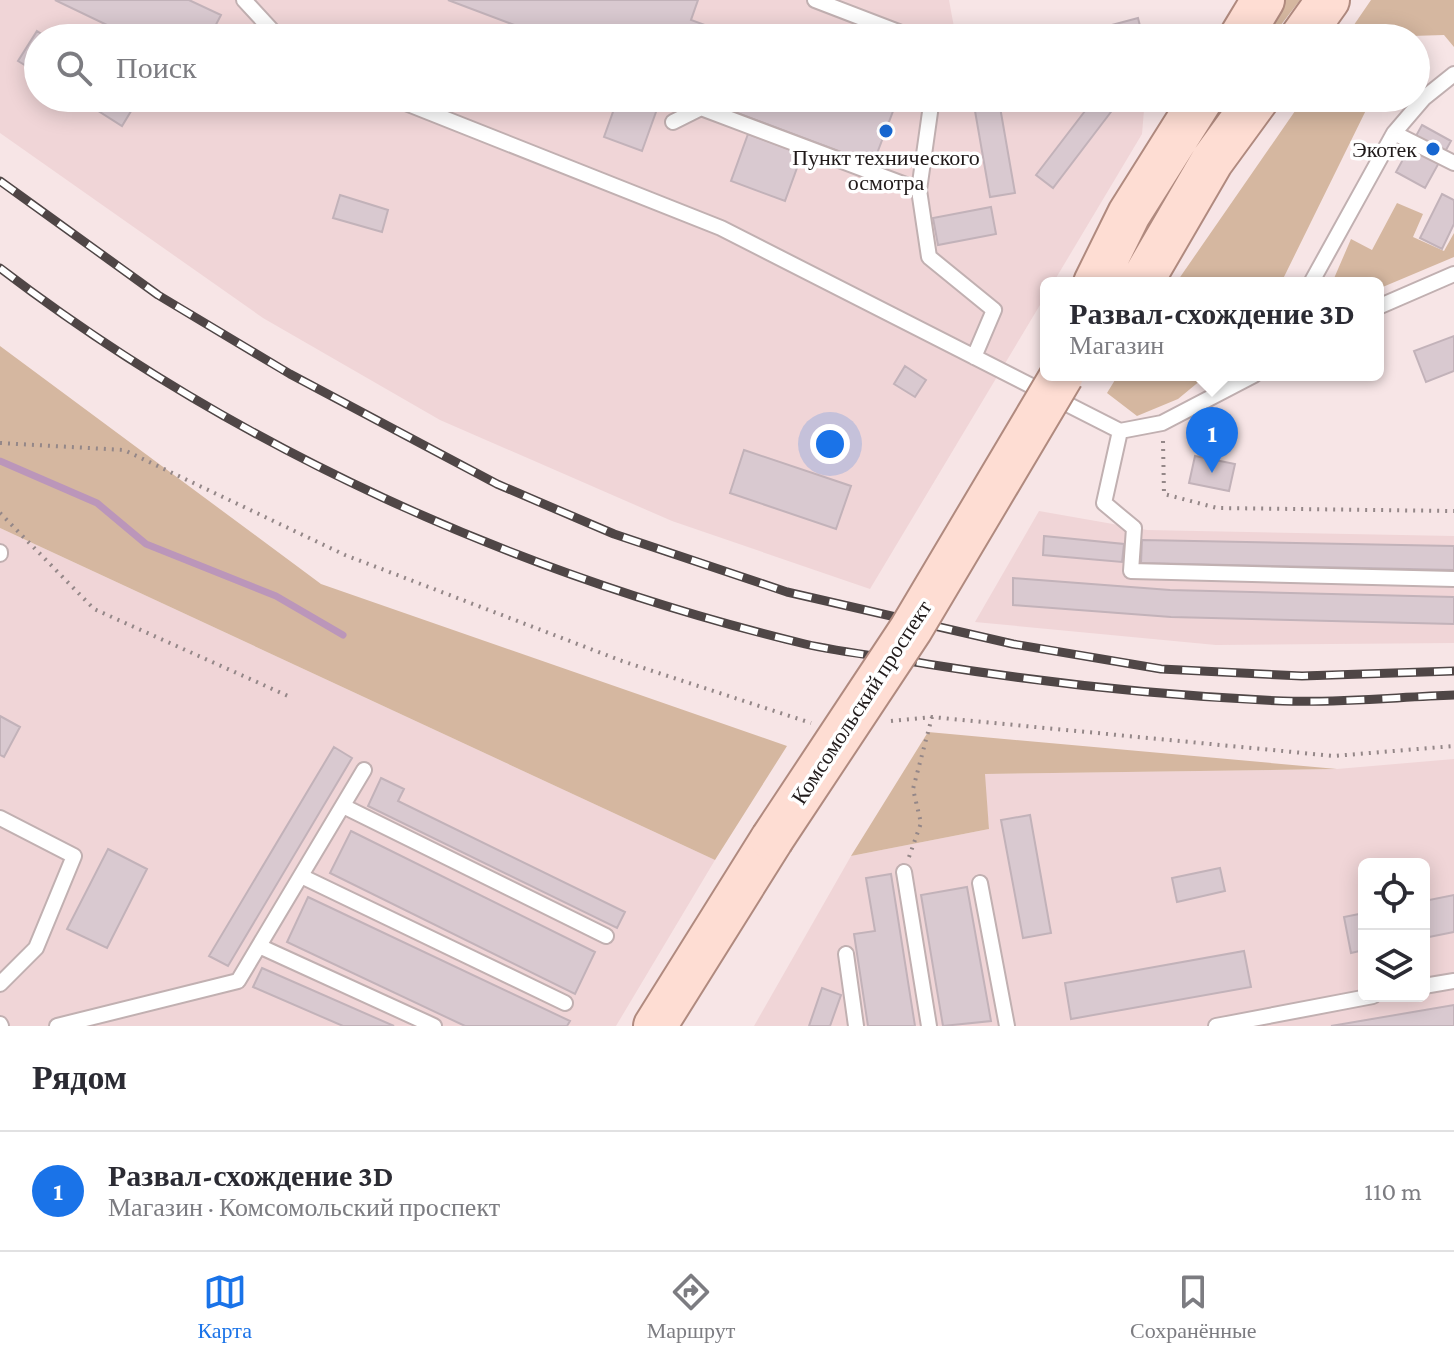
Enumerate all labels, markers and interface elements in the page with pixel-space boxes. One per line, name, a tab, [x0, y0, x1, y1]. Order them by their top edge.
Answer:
search box	[24, 24, 1430, 112]
icon: search	[52, 46, 96, 90]
text: Поиск	[116, 51, 197, 84]
marker: Пункт технического осмотра	[877, 122, 895, 140]
place label: Экотек	[1352, 137, 1417, 162]
marker: Экотек	[1424, 140, 1442, 158]
place label: Пункт технического осмотра	[792, 145, 980, 195]
popup	[1040, 277, 1384, 381]
text: Развал-схождение 3D	[1069, 297, 1355, 330]
text: Магазин	[1069, 331, 1164, 360]
pin: 1	[1186, 407, 1238, 473]
your location	[810, 424, 850, 464]
street label: Комсомольский проспект	[786, 595, 937, 809]
map controls	[1358, 858, 1430, 1002]
button: locate	[1358, 858, 1430, 930]
button: layers	[1358, 930, 1430, 1002]
text: Рядом	[32, 1059, 127, 1096]
text: Развал-схождение 3D	[108, 1159, 393, 1192]
text: 1	[53, 1177, 63, 1206]
text: 110 m	[1364, 1177, 1422, 1206]
text: Магазин · Комсомольский проспект	[108, 1193, 500, 1222]
tab: Карта	[197, 1270, 252, 1344]
tab: Маршрут	[647, 1270, 735, 1344]
tab: Сохранённые	[1130, 1270, 1257, 1344]

